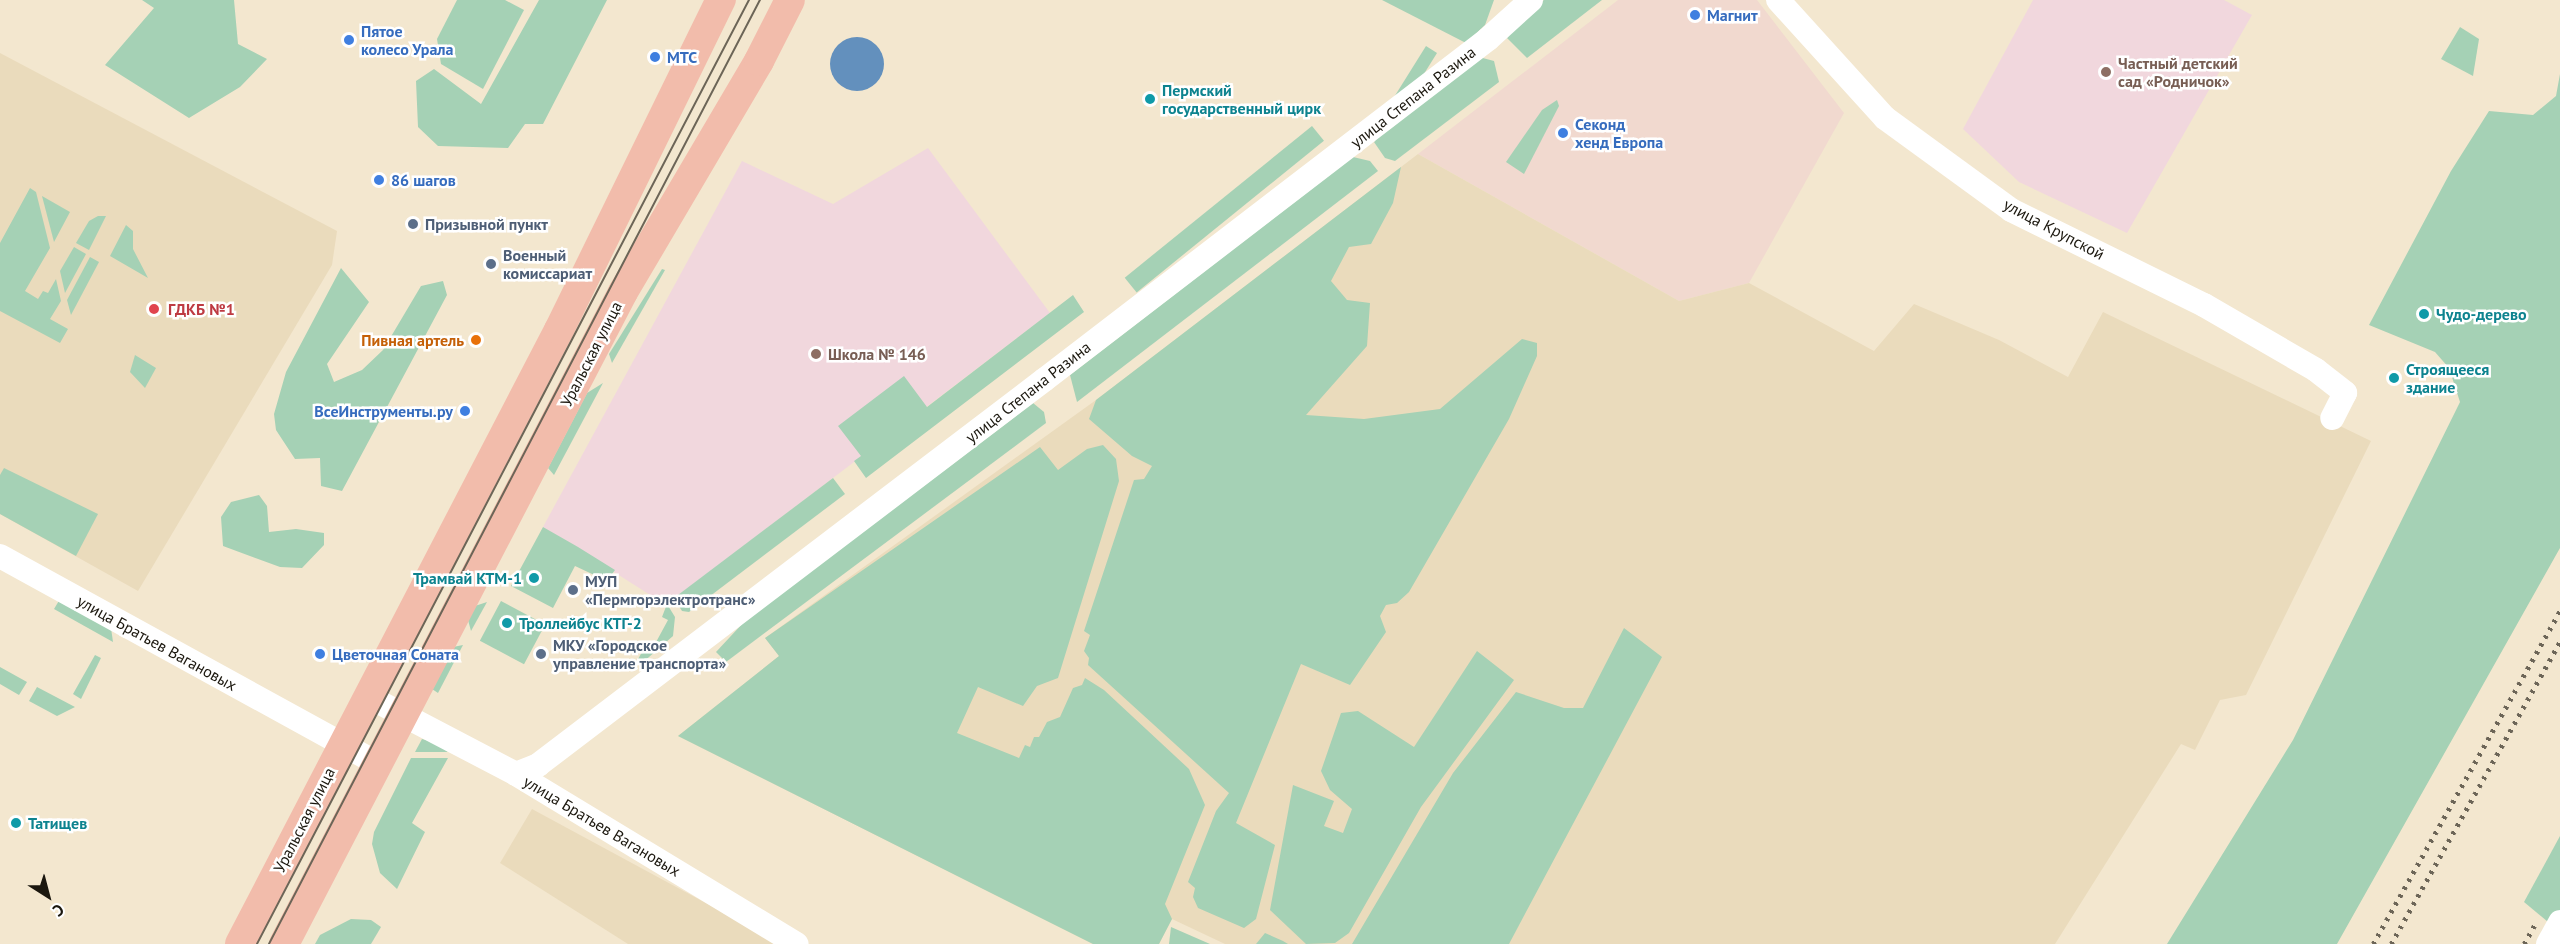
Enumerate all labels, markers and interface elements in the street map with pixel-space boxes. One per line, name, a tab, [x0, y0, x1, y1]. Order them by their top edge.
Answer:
place label: Магнит	[1707, 5, 1758, 25]
marker: Магнит	[1688, 8, 1702, 22]
place label: Пятое колесо Урала	[361, 21, 454, 59]
marker: Пятое колесо Урала	[342, 33, 356, 47]
street label: улица Степана Разина	[1347, 42, 1479, 152]
place label: МТС	[667, 47, 697, 67]
marker: МТС	[648, 50, 662, 64]
place label: Частный детский сад «Родничок»	[2118, 53, 2238, 91]
marker: Частный детский сад «Родничок»	[2099, 65, 2113, 79]
place label: Пермский государственный цирк	[1162, 80, 1321, 118]
marker: Пермский государственный цирк	[1143, 92, 1157, 106]
place label: Секонд хенд Европа	[1575, 114, 1663, 152]
marker: Секонд хенд Европа	[1556, 126, 1570, 140]
place label: 86 шагов	[391, 170, 456, 190]
marker: 86 шагов	[372, 173, 386, 187]
street label: улица Крупской	[2000, 194, 2108, 264]
place label: Призывной пункт	[425, 214, 548, 234]
marker: Призывной пункт	[406, 217, 420, 231]
place label: Военный комиссариат	[503, 245, 592, 283]
marker: Военный комиссариат	[484, 257, 498, 271]
street label: Уральская улица	[556, 298, 626, 410]
place label: ГДКБ №1	[168, 299, 235, 319]
marker: ГДКБ №1	[145, 300, 163, 318]
place label: Чудо-дерево	[2436, 304, 2527, 324]
marker: Чудо-дерево	[2417, 307, 2431, 321]
place label: Пивная артель	[361, 330, 464, 350]
marker: Пивная артель	[469, 333, 483, 347]
street label: улица Степана Разина	[962, 337, 1094, 447]
place label: Школа № 146	[828, 344, 926, 364]
marker: Школа № 146	[809, 347, 823, 361]
place label: Строящееся здание	[2406, 359, 2489, 397]
marker: Строящееся здание	[2387, 371, 2401, 385]
place label: ВсеИнструменты.ру	[314, 401, 453, 421]
marker: ВсеИнструменты.ру	[458, 404, 472, 418]
place label: Трамвай КТМ-1	[413, 568, 522, 588]
marker: Трамвай КТМ-1	[527, 571, 541, 585]
place label: МУП «Пермгорэлектротранс»	[585, 571, 755, 609]
marker: МУП «Пермгорэлектротранс»	[566, 583, 580, 597]
street label: улица Братьев Вагановых	[74, 591, 240, 695]
place label: Троллейбус КТГ-2	[519, 613, 642, 633]
marker: Троллейбус КТГ-2	[500, 616, 514, 630]
place label: МКУ «Городское управление транспорта»	[553, 635, 727, 673]
place label: Цветочная Соната	[332, 644, 459, 664]
marker: Цветочная Соната	[313, 647, 327, 661]
marker: МКУ «Городское управление транспорта»	[534, 647, 548, 661]
street label: Уральская улица	[269, 764, 339, 876]
street label: улица Братьев Вагановых	[520, 772, 684, 880]
place label: Татищев	[28, 813, 87, 833]
marker: Татищев	[9, 816, 23, 830]
north arrow	[18, 866, 78, 926]
text: С	[49, 900, 68, 921]

